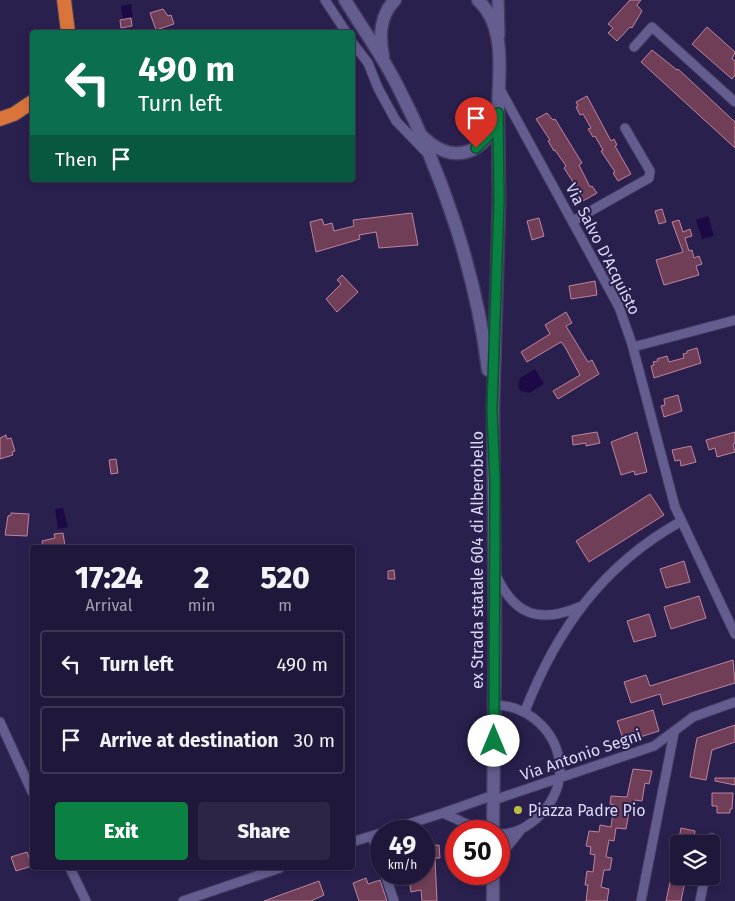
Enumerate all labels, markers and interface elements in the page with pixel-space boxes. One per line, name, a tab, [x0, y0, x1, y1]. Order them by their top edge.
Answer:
text: 490 m	[138, 48, 235, 90]
icon: left	[55, 50, 120, 115]
text: Turn left	[138, 90, 222, 117]
pin	[455, 97, 497, 148]
icon: arrive	[462, 104, 490, 132]
icon: arrive	[107, 145, 135, 173]
text: Then	[55, 148, 97, 171]
street label: Via Salvo D'Acquisto	[562, 180, 644, 318]
street label: ex Strada statale 604 di Alberobello	[468, 431, 487, 689]
text: 17:24	[75, 560, 143, 596]
text: 2	[194, 560, 209, 596]
text: 520	[260, 560, 310, 596]
text: Arrival	[85, 596, 132, 615]
text: min	[188, 596, 215, 615]
text: m	[278, 596, 292, 615]
icon: left	[57, 650, 85, 678]
text: Turn left	[100, 653, 174, 676]
text: 490 m	[276, 653, 328, 676]
position arrow	[467, 714, 519, 766]
street label: Via Antonio Segni	[518, 725, 644, 785]
icon: arrive	[57, 726, 85, 754]
text: Arrive at destination	[100, 729, 279, 752]
text: 30 m	[294, 729, 335, 752]
place label: Piazza Padre Pio	[528, 801, 646, 820]
button: Exit	[55, 802, 188, 860]
button: Share	[198, 802, 330, 860]
marker: Piazza Padre Pio	[512, 804, 524, 816]
speed limit sign: 50	[445, 820, 510, 885]
text: 49	[389, 831, 416, 861]
map controls	[670, 835, 720, 885]
button: layers	[670, 835, 720, 885]
text: km/h	[388, 858, 417, 872]

